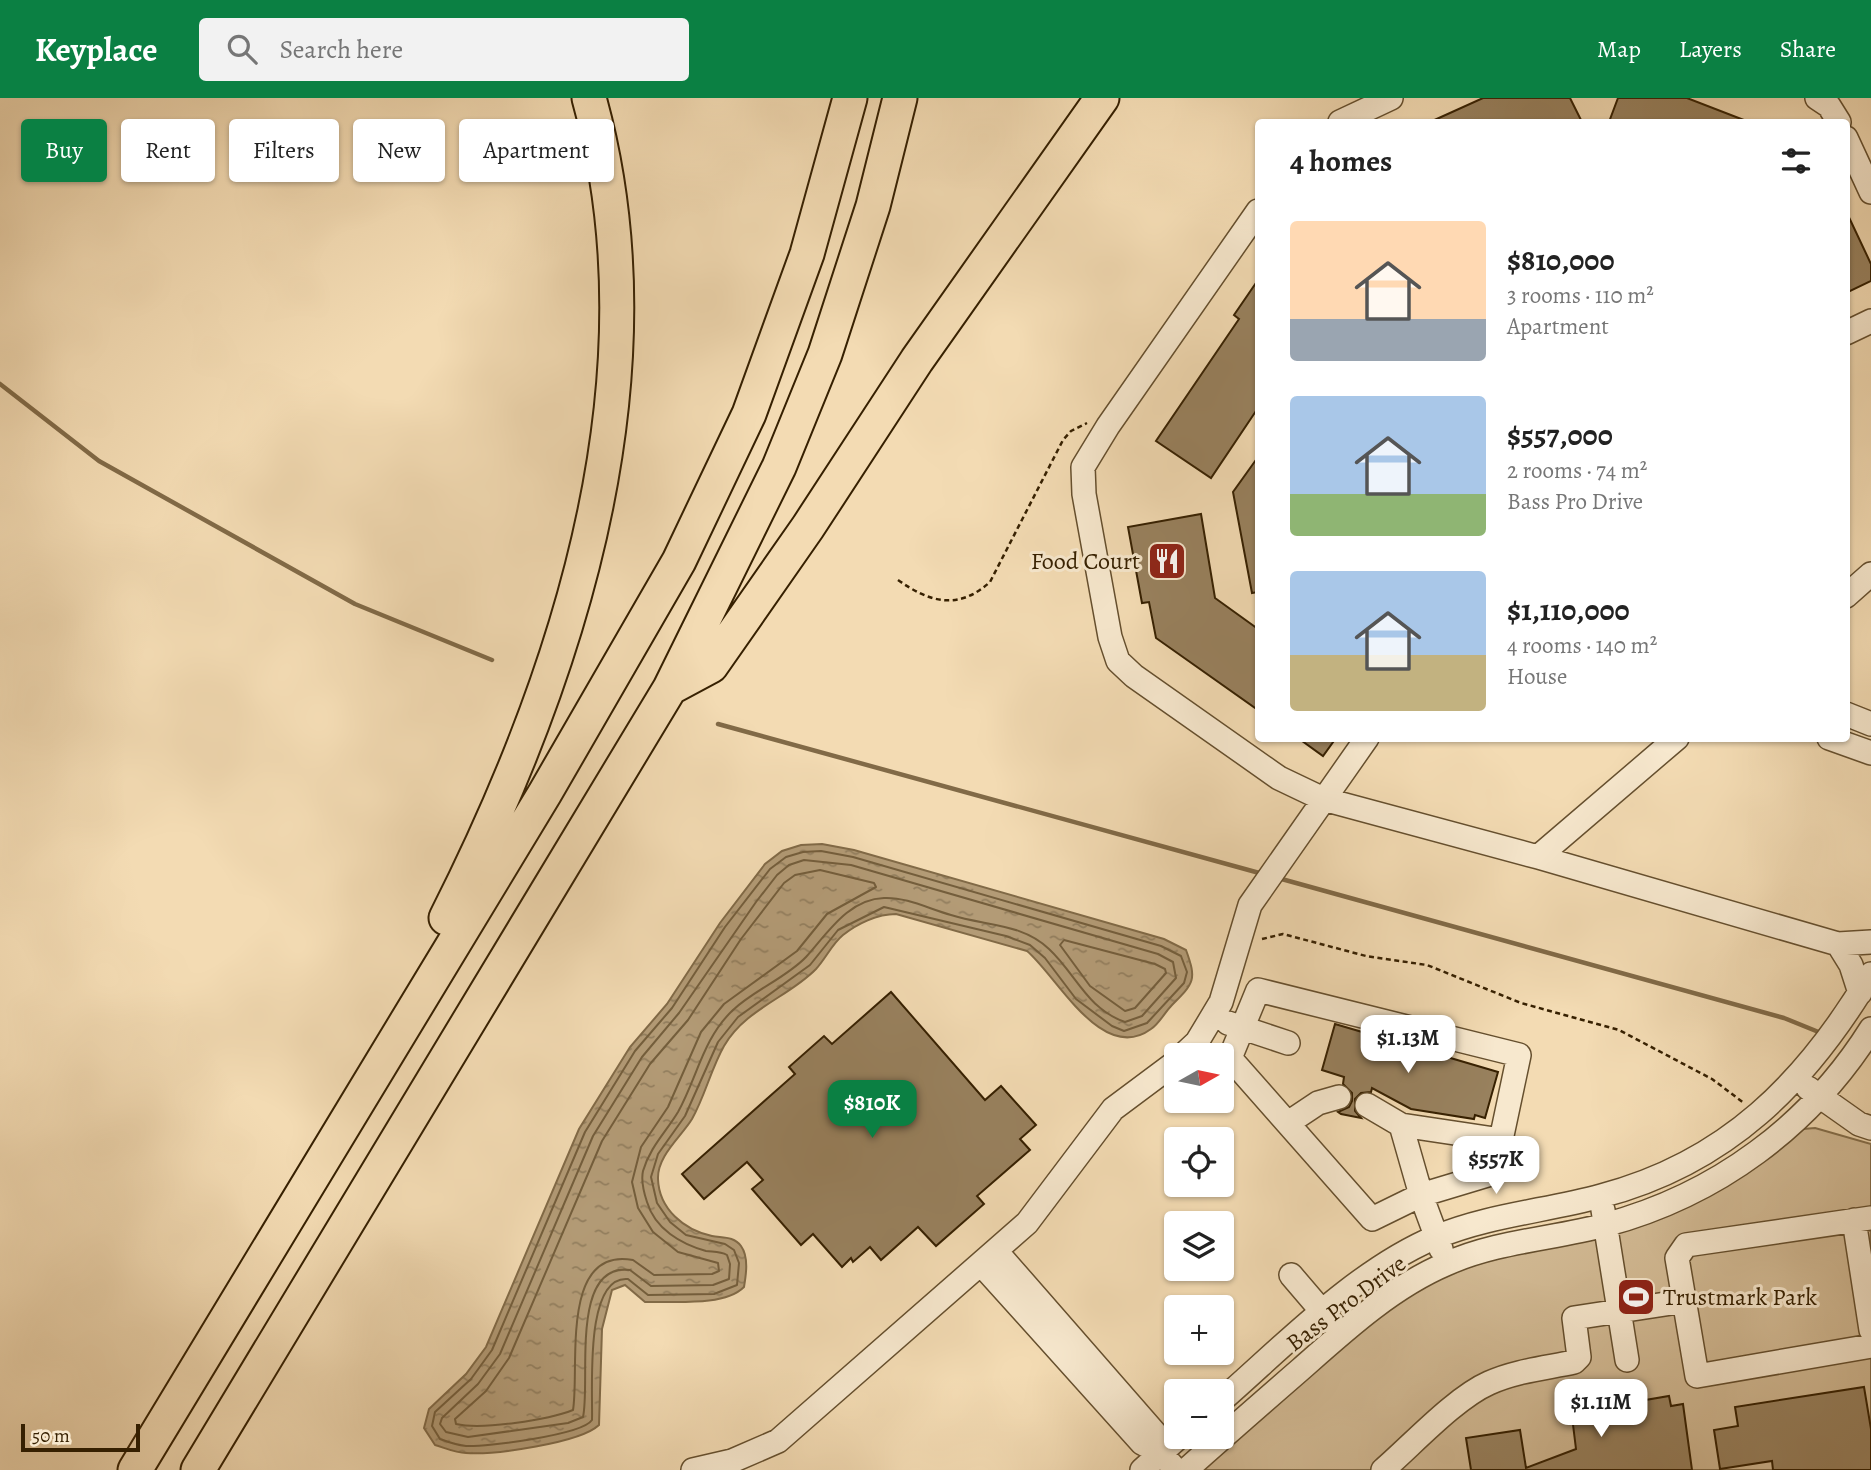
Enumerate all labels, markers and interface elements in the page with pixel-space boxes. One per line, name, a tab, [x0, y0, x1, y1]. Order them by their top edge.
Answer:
search box	[199, 18, 689, 81]
text: Keyplace	[35, 27, 157, 72]
icon: search	[223, 30, 261, 68]
text: Search here	[279, 32, 403, 67]
text: Map	[1597, 33, 1641, 65]
text: Layers	[1679, 33, 1742, 65]
text: Share	[1780, 33, 1836, 65]
chip: Buy	[21, 119, 107, 182]
chip: Rent	[121, 119, 215, 182]
chip: Filters	[229, 119, 339, 182]
chip: New	[353, 119, 445, 182]
chip: Apartment	[459, 119, 614, 182]
text: 4 homes	[1290, 141, 1392, 181]
icon: filters	[1777, 142, 1815, 180]
text: $810,000	[1507, 240, 1615, 280]
icon: home	[1346, 249, 1430, 333]
text: 3 rooms · 110 m²	[1507, 280, 1654, 311]
text: Apartment	[1507, 311, 1609, 342]
text: $557,000	[1507, 415, 1613, 455]
icon: home	[1346, 424, 1430, 508]
text: 2 rooms · 74 m²	[1507, 455, 1647, 486]
text: Bass Pro Drive	[1507, 486, 1643, 517]
restaurant icon: Food Court	[1146, 540, 1188, 582]
place label: Food Court	[1031, 545, 1140, 577]
text: $1,110,000	[1507, 590, 1630, 630]
icon: home	[1346, 599, 1430, 683]
text: 4 rooms · 140 m²	[1507, 630, 1657, 661]
text: House	[1507, 661, 1567, 692]
pin: $1.13M	[1351, 1016, 1465, 1075]
text: $1.13M	[1377, 1022, 1439, 1053]
north arrow	[1164, 1043, 1234, 1113]
map controls	[1164, 1043, 1234, 1449]
pin: $810K	[823, 1080, 921, 1140]
text: $810K	[844, 1087, 900, 1118]
button: locate	[1164, 1127, 1234, 1197]
pin: $557K	[1447, 1136, 1545, 1196]
text: $557K	[1468, 1143, 1524, 1174]
button: layers	[1164, 1211, 1234, 1281]
street label: Bass Pro Drive	[1280, 1247, 1412, 1359]
sports icon: Trustmark Park	[1615, 1276, 1657, 1318]
place label: Trustmark Park	[1663, 1281, 1817, 1313]
button: +	[1164, 1295, 1234, 1365]
button: −	[1164, 1379, 1234, 1449]
pin: $1.11M	[1544, 1380, 1658, 1439]
text: $1.11M	[1570, 1386, 1632, 1417]
scale bar	[21, 1421, 140, 1453]
text: 50 m	[32, 1423, 70, 1449]

